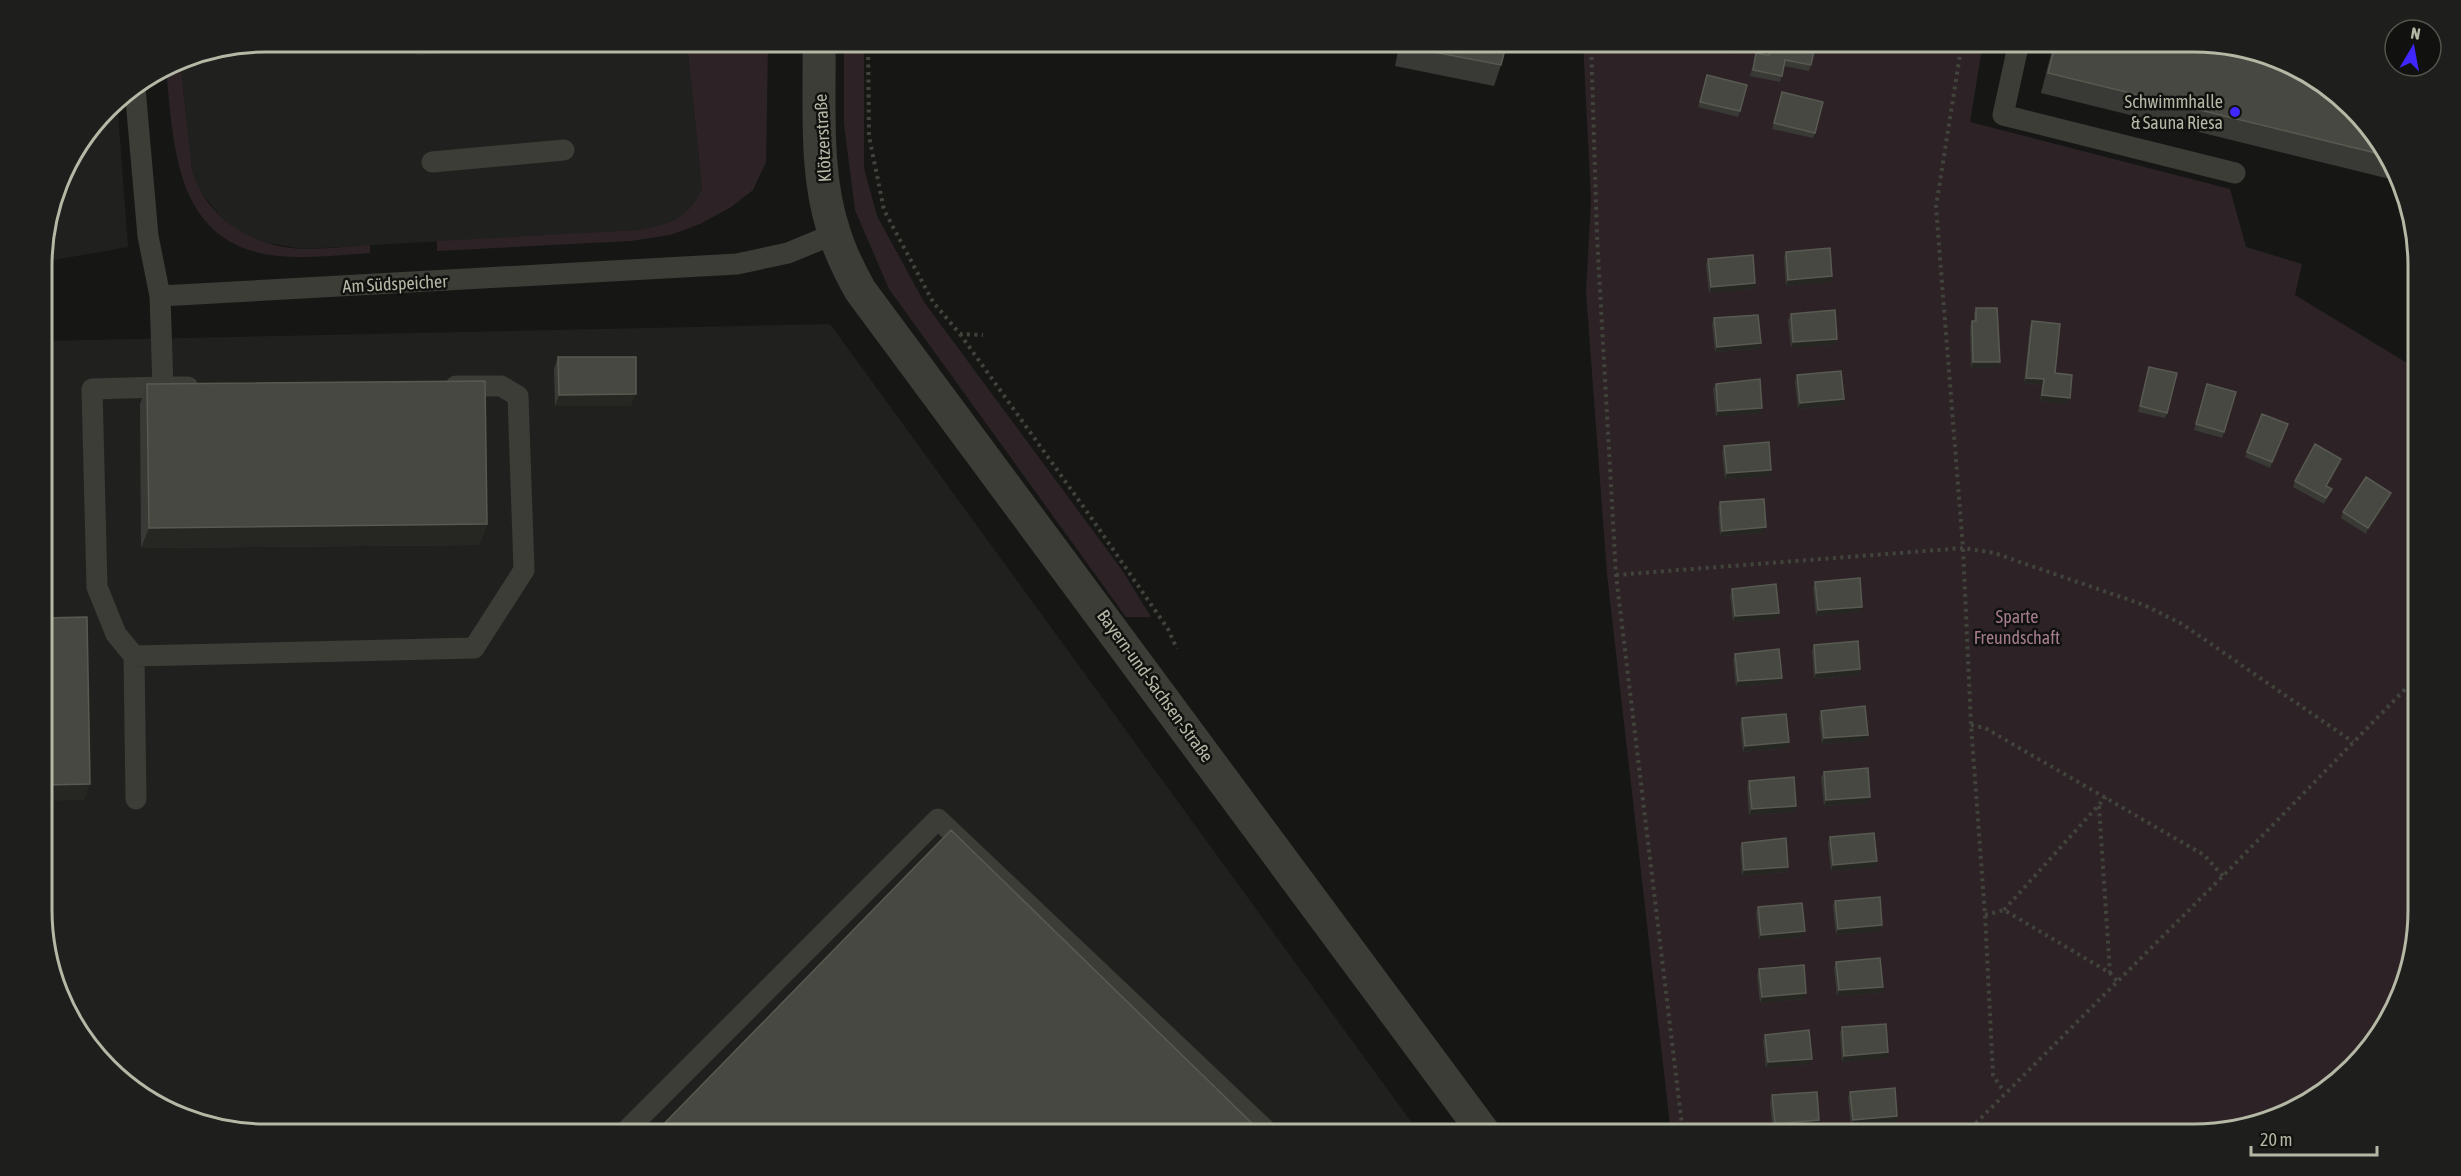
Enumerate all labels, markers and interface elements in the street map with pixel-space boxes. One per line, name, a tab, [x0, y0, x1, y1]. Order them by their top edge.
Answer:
north arrow	[2383, 18, 2443, 78]
text: N	[2409, 24, 2422, 43]
place label: Schwimmhalle & Sauna Riesa	[2125, 91, 2223, 133]
street label: Klötzerstraße	[810, 93, 835, 183]
marker: Schwimmhalle & Sauna Riesa	[2228, 105, 2242, 119]
street label: Am Südspeicher	[342, 270, 449, 297]
street label: Bayern-und-Sachsen-Straße	[1093, 605, 1218, 766]
park label: Sparte Freundschaft	[1974, 606, 2060, 648]
scale bar	[2251, 1119, 2377, 1157]
text: 20 m	[2260, 1129, 2292, 1150]

